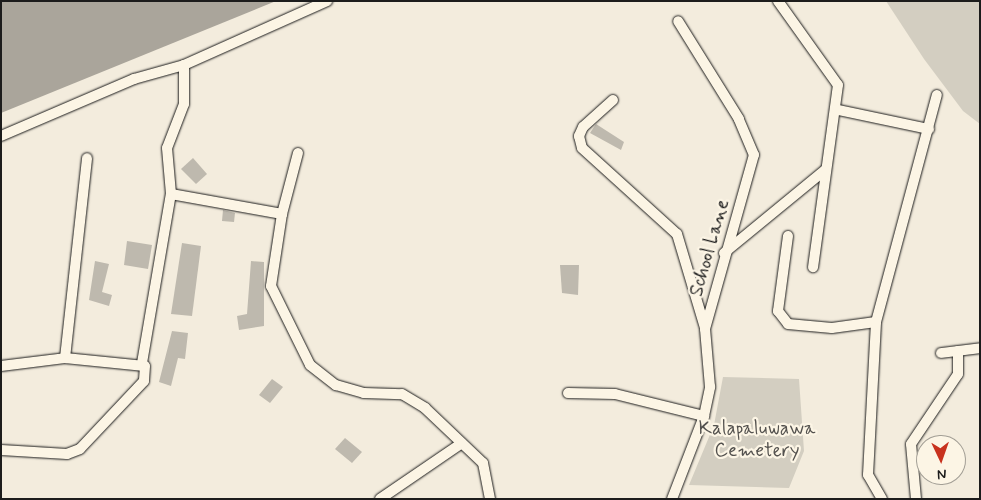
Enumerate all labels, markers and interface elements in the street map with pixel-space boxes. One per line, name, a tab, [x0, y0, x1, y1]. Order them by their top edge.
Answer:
street label: School Lane	[686, 199, 734, 297]
park label: Kalapaluwawa Cemetery	[699, 418, 815, 462]
north arrow	[916, 435, 966, 485]
text: N	[937, 465, 947, 483]

